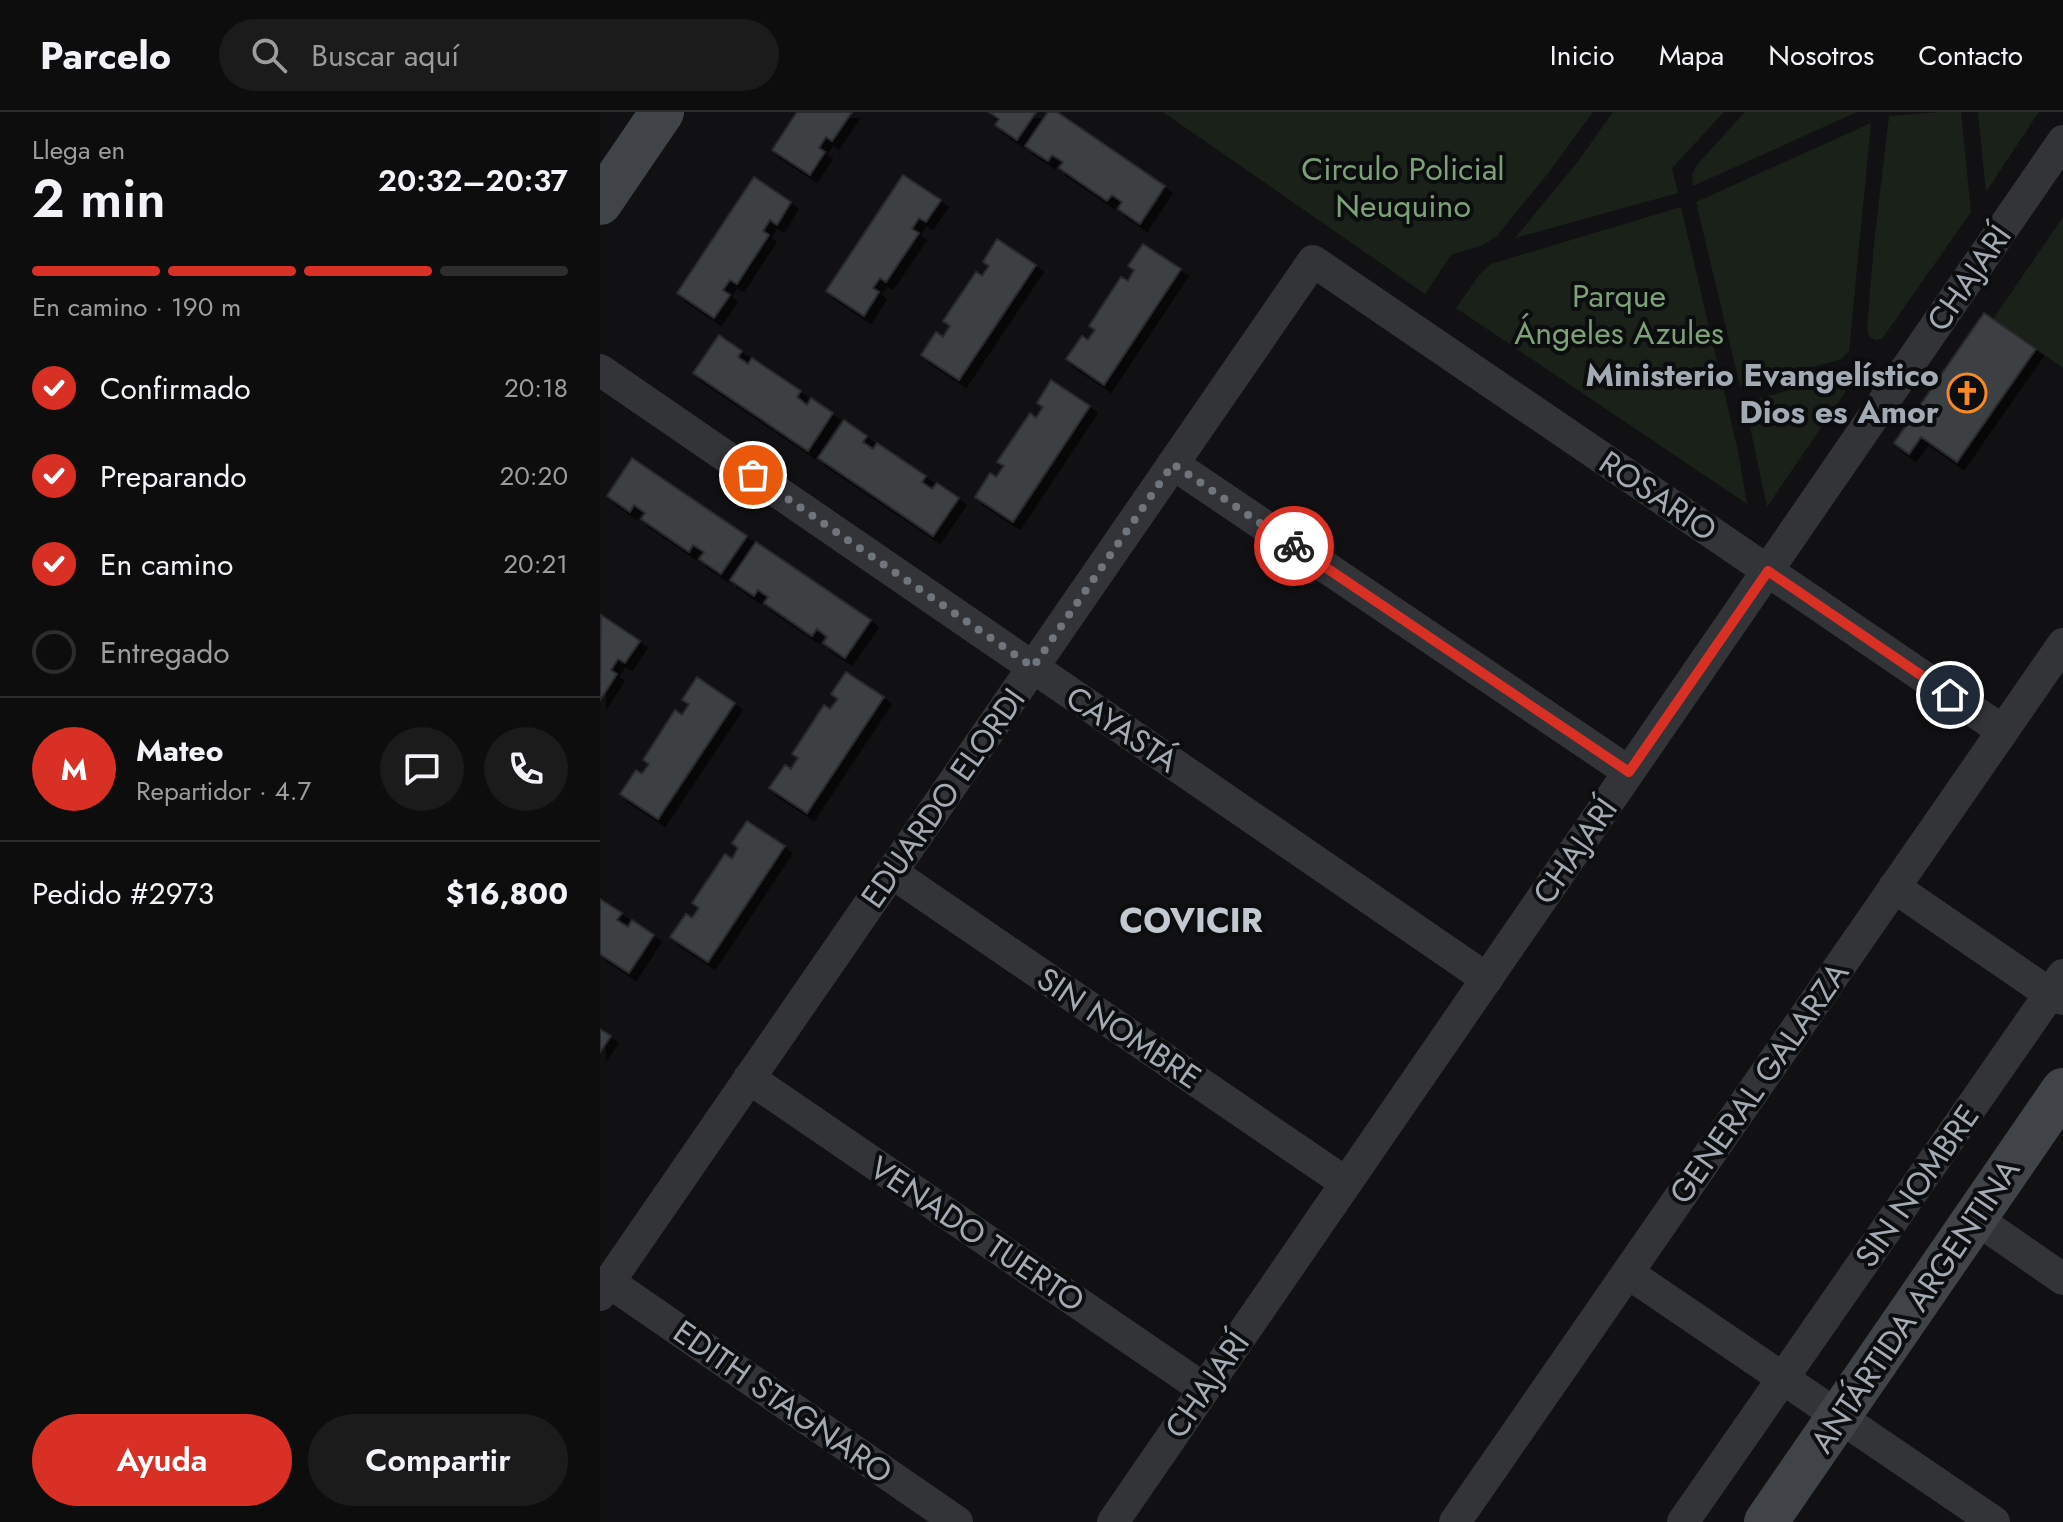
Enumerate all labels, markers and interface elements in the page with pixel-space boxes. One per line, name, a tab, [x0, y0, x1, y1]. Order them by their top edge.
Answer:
search box	[219, 19, 779, 91]
text: Parcelo	[40, 28, 171, 83]
icon: search	[247, 33, 291, 77]
text: Buscar aquí	[311, 34, 459, 77]
text: Inicio	[1550, 35, 1615, 76]
text: Mapa	[1659, 35, 1724, 76]
text: Nosotros	[1768, 35, 1874, 76]
text: Contacto	[1918, 35, 2023, 76]
text: Llega en	[32, 131, 125, 169]
park label: Circulo Policial Neuquino	[1301, 146, 1505, 229]
text: 20:32–20:37	[378, 159, 568, 202]
text: 2 min	[32, 161, 165, 237]
street label: CHAJARÍ	[1916, 215, 2023, 341]
park label: Parque Ángeles Azules	[1514, 273, 1724, 356]
text: En camino · 190 m	[32, 288, 241, 326]
place label: Ministerio Evangelístico Dios es Amor	[1585, 352, 1939, 435]
icon: check	[32, 366, 76, 410]
text: Confirmado	[100, 367, 251, 410]
text: 20:18	[504, 369, 568, 407]
church icon: Ministerio Evangelístico Dios es Amor	[1946, 372, 1988, 414]
street label: ROSARIO	[1590, 440, 1726, 552]
pin	[719, 441, 787, 509]
icon: bag	[731, 453, 775, 497]
icon: check	[32, 454, 76, 498]
text: Preparando	[100, 455, 247, 498]
text: 20:20	[499, 457, 568, 495]
courier	[1254, 506, 1334, 586]
icon: bike	[1272, 524, 1316, 568]
icon: check	[32, 542, 76, 586]
text: En camino	[100, 543, 233, 586]
text: 20:21	[503, 545, 568, 583]
text: Entregado	[100, 631, 230, 674]
pin	[1916, 661, 1984, 729]
icon: home	[1928, 673, 1972, 717]
street label: CAYASTÁ	[1057, 675, 1187, 783]
street label: EDUARDO ELORDI	[850, 679, 1036, 917]
button: chat	[380, 727, 464, 811]
button: phone	[484, 727, 568, 811]
text: Mateo	[136, 729, 223, 772]
text: M	[61, 748, 87, 791]
text: Repartidor · 4.7	[136, 772, 311, 810]
street label: CHAJARÍ	[1522, 788, 1629, 914]
text: Pedido #2973	[32, 872, 214, 915]
text: $16,800	[446, 872, 568, 915]
district label: COVICIR	[1119, 896, 1263, 945]
street label: GENERAL GALARZA	[1658, 953, 1860, 1213]
street label: SIN NOMBRE	[1028, 956, 1210, 1100]
street label: SIN NOMBRE	[1844, 1095, 1990, 1277]
street label: VENADO TUERTO	[860, 1145, 1094, 1323]
street label: ANTÁRTIDA ARGENTINA	[1799, 1150, 2031, 1462]
street label: EDITH STAGNARO	[664, 1309, 902, 1495]
street label: CHAJARÍ	[1154, 1322, 1261, 1448]
button: Ayuda	[32, 1414, 292, 1506]
button: Compartir	[308, 1414, 568, 1506]

